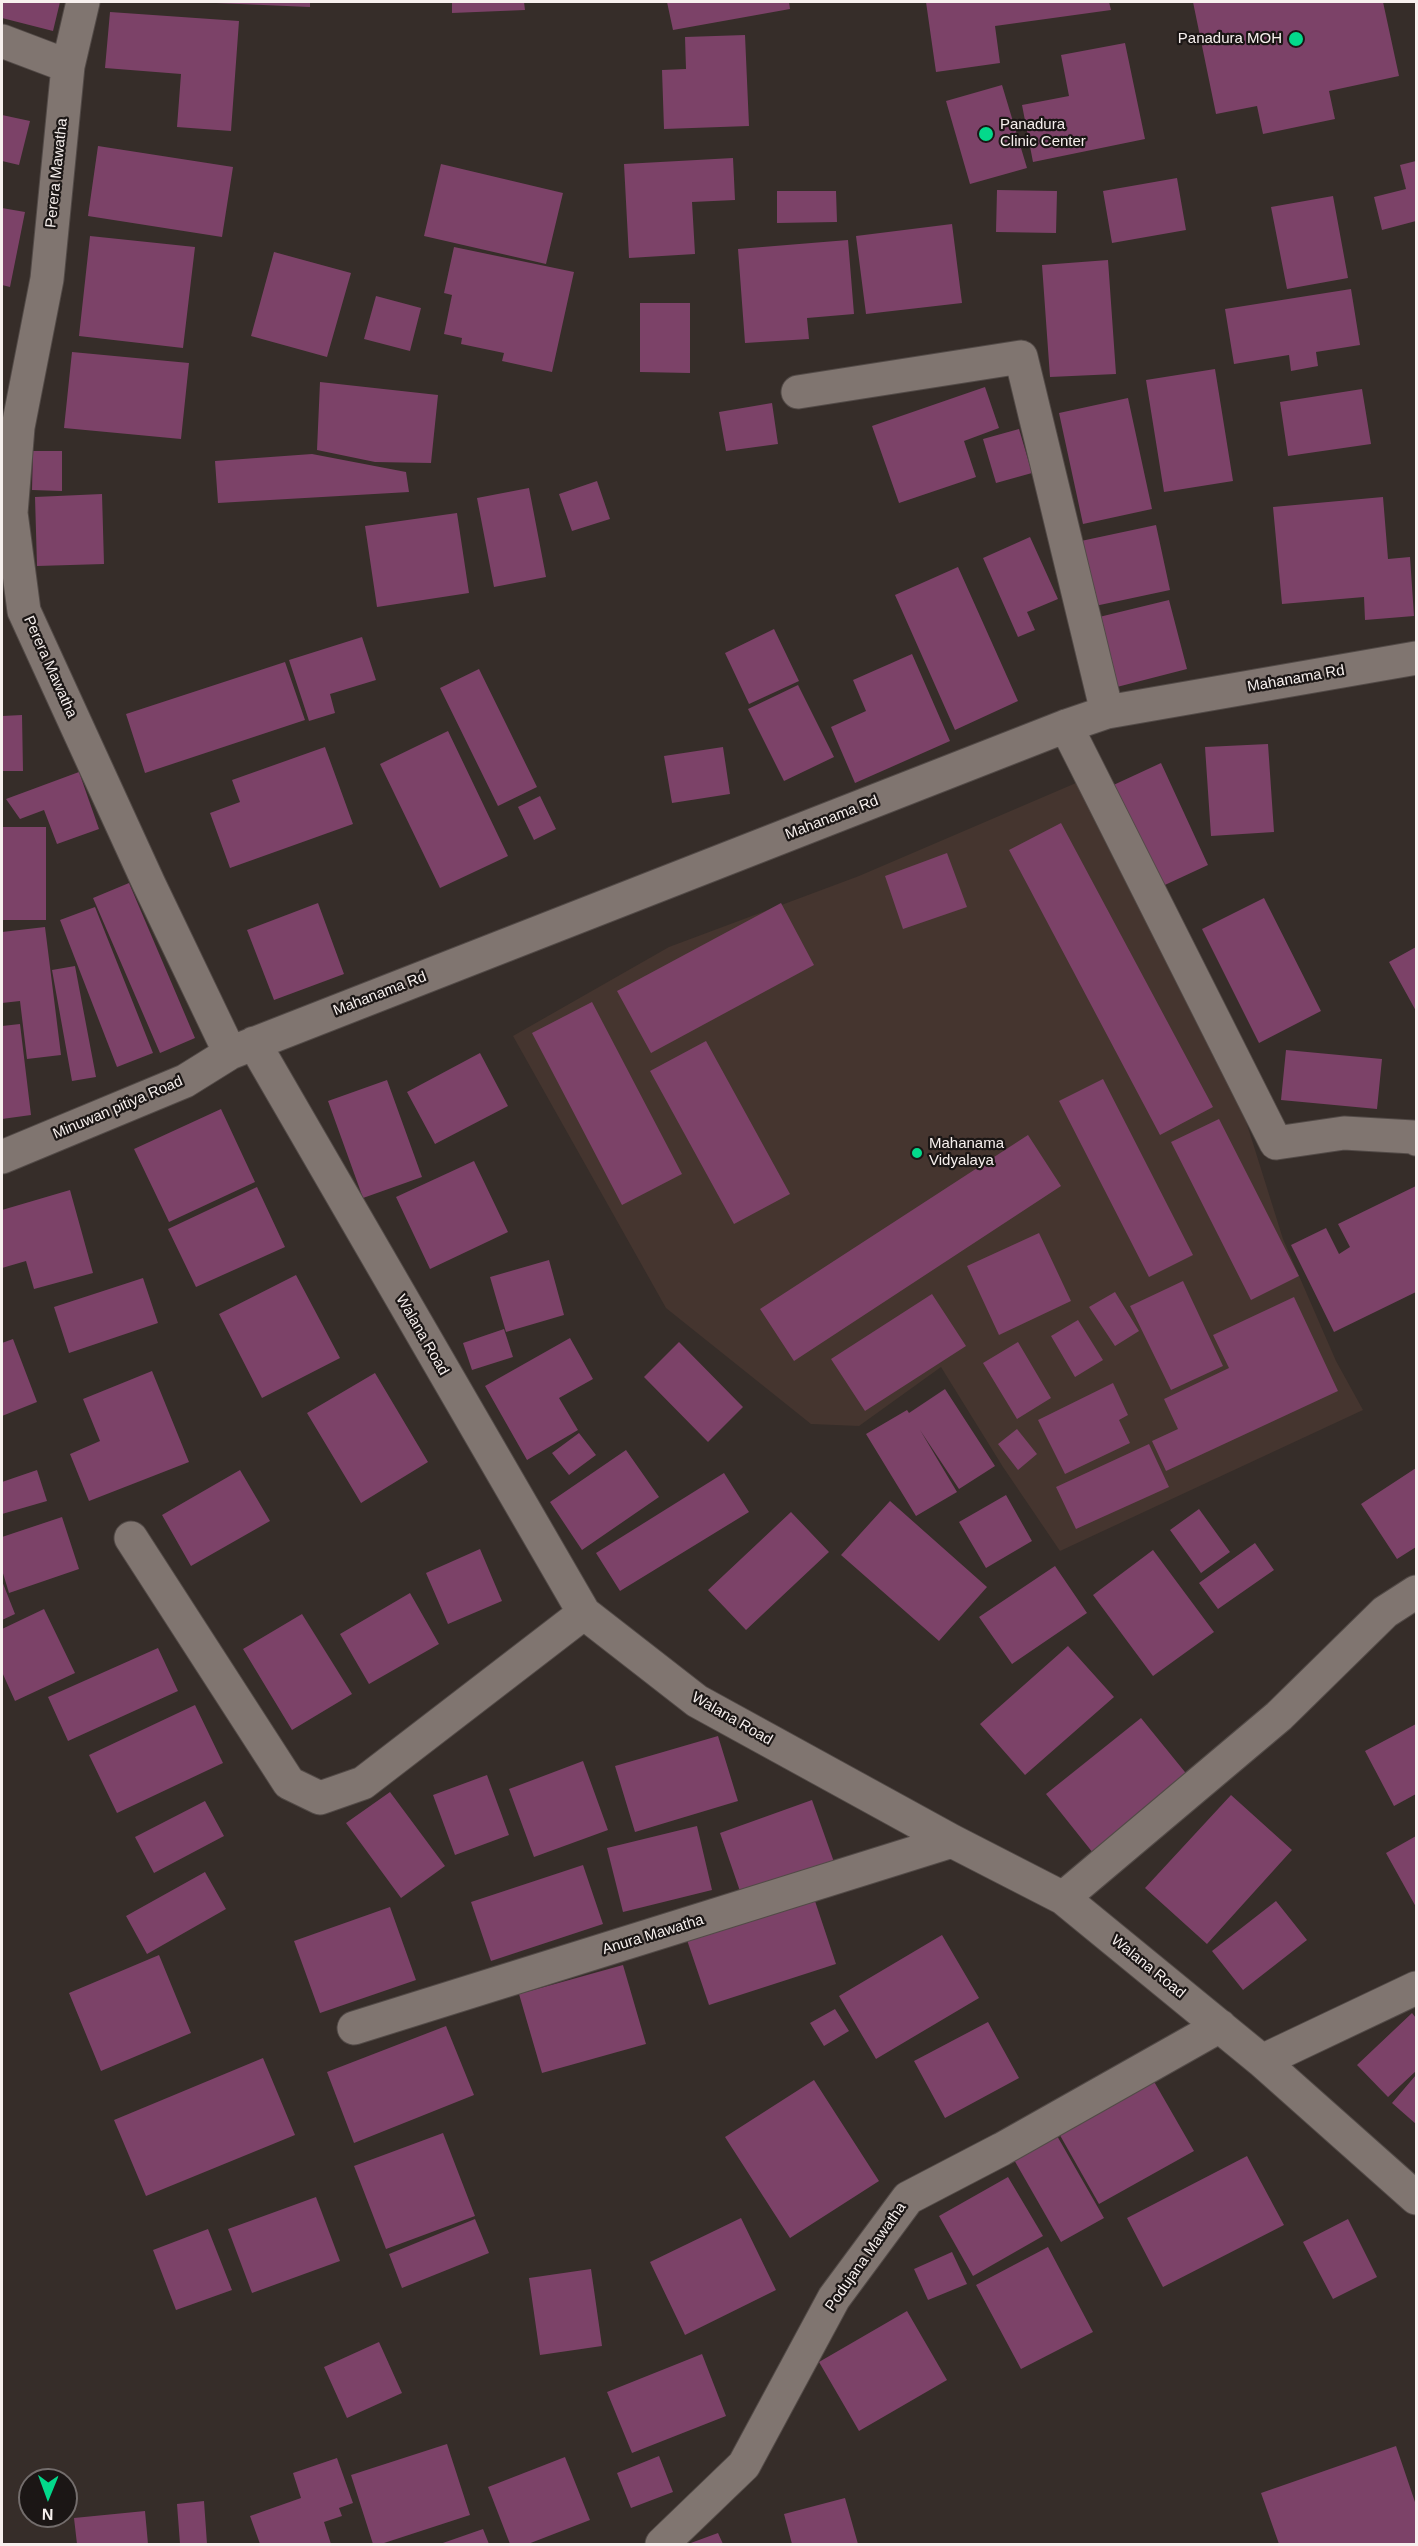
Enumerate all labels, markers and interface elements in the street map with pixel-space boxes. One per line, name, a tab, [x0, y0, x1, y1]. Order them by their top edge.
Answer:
place label: Panadura MOH	[1178, 30, 1282, 48]
marker: Panadura MOH	[1287, 30, 1305, 48]
place label: Panadura Clinic Center	[1000, 116, 1086, 151]
street label: Perera Mawatha	[42, 117, 72, 229]
marker: Panadura Clinic Center	[977, 125, 995, 143]
street label: Perera Mawatha	[19, 613, 81, 721]
street label: Mahanama Rd	[1246, 662, 1346, 696]
street label: Mahanama Rd	[783, 792, 881, 844]
street label: Mahanama Rd	[331, 968, 429, 1020]
street label: Minuwan pitiya Road	[50, 1073, 186, 1143]
place label: Mahanama Vidyalaya	[929, 1135, 1004, 1170]
marker: Mahanama Vidyalaya	[910, 1146, 924, 1160]
street label: Walana Road	[392, 1291, 452, 1379]
street label: Walana Road	[688, 1689, 776, 1749]
street label: Anura Mawatha	[600, 1911, 706, 1959]
street label: Walana Road	[1107, 1932, 1189, 2002]
street label: Podujana Mawatha	[822, 2199, 910, 2315]
north arrow	[18, 2468, 78, 2528]
text: N	[42, 2506, 54, 2523]

